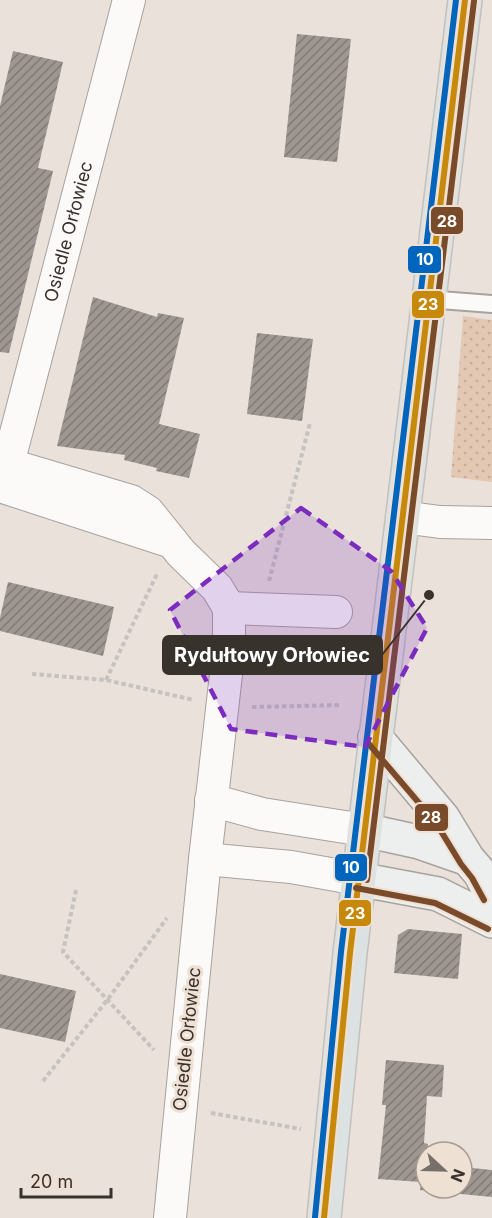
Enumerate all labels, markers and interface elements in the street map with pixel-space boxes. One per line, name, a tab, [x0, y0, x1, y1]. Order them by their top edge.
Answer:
street label: Osiedle Orłowiec	[40, 159, 97, 304]
line badge: 28	[430, 206, 464, 235]
text: 28	[437, 211, 457, 231]
line badge: 10	[407, 245, 442, 274]
text: 10	[416, 249, 434, 269]
line badge: 23	[411, 290, 445, 319]
text: 23	[418, 294, 438, 314]
callout: Rydułtowy Orłowiec	[163, 636, 382, 674]
text: Rydułtowy Orłowiec	[174, 643, 370, 667]
line badge: 28	[414, 803, 449, 832]
text: 28	[421, 807, 441, 827]
line badge: 10	[334, 853, 368, 882]
text: 10	[342, 857, 360, 877]
line badge: 23	[338, 899, 372, 927]
text: 23	[345, 903, 365, 923]
street label: Osiedle Orłowiec	[169, 966, 205, 1112]
north arrow	[414, 1140, 474, 1200]
scale bar	[21, 1161, 111, 1199]
text: N	[446, 1166, 469, 1185]
text: 20 m	[30, 1171, 73, 1192]

